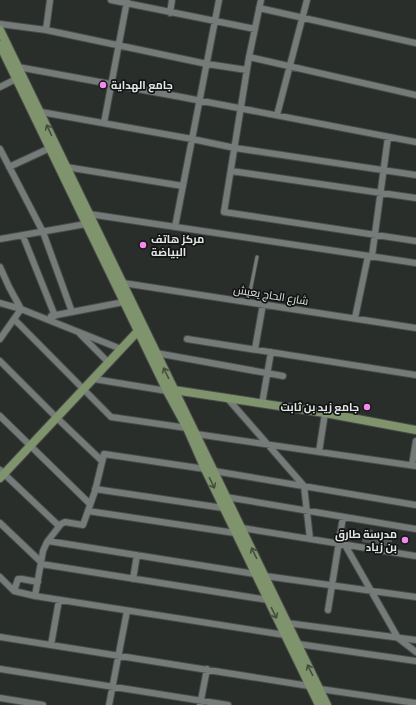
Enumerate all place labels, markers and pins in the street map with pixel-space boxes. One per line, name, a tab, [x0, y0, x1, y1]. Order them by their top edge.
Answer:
place label: جامع الهداية	[111, 78, 173, 93]
marker: جامع الهداية	[98, 80, 108, 90]
place label: مركز هاتف البياضة	[151, 232, 204, 260]
marker: مركز هاتف البياضة	[138, 240, 148, 250]
place label: جامع زيد بن ثابت	[281, 400, 359, 415]
marker: جامع زيد بن ثابت	[362, 402, 372, 412]
place label: مدرسة طارق بن زياد	[335, 527, 397, 555]
marker: مدرسة طارق بن زياد	[400, 535, 410, 545]

